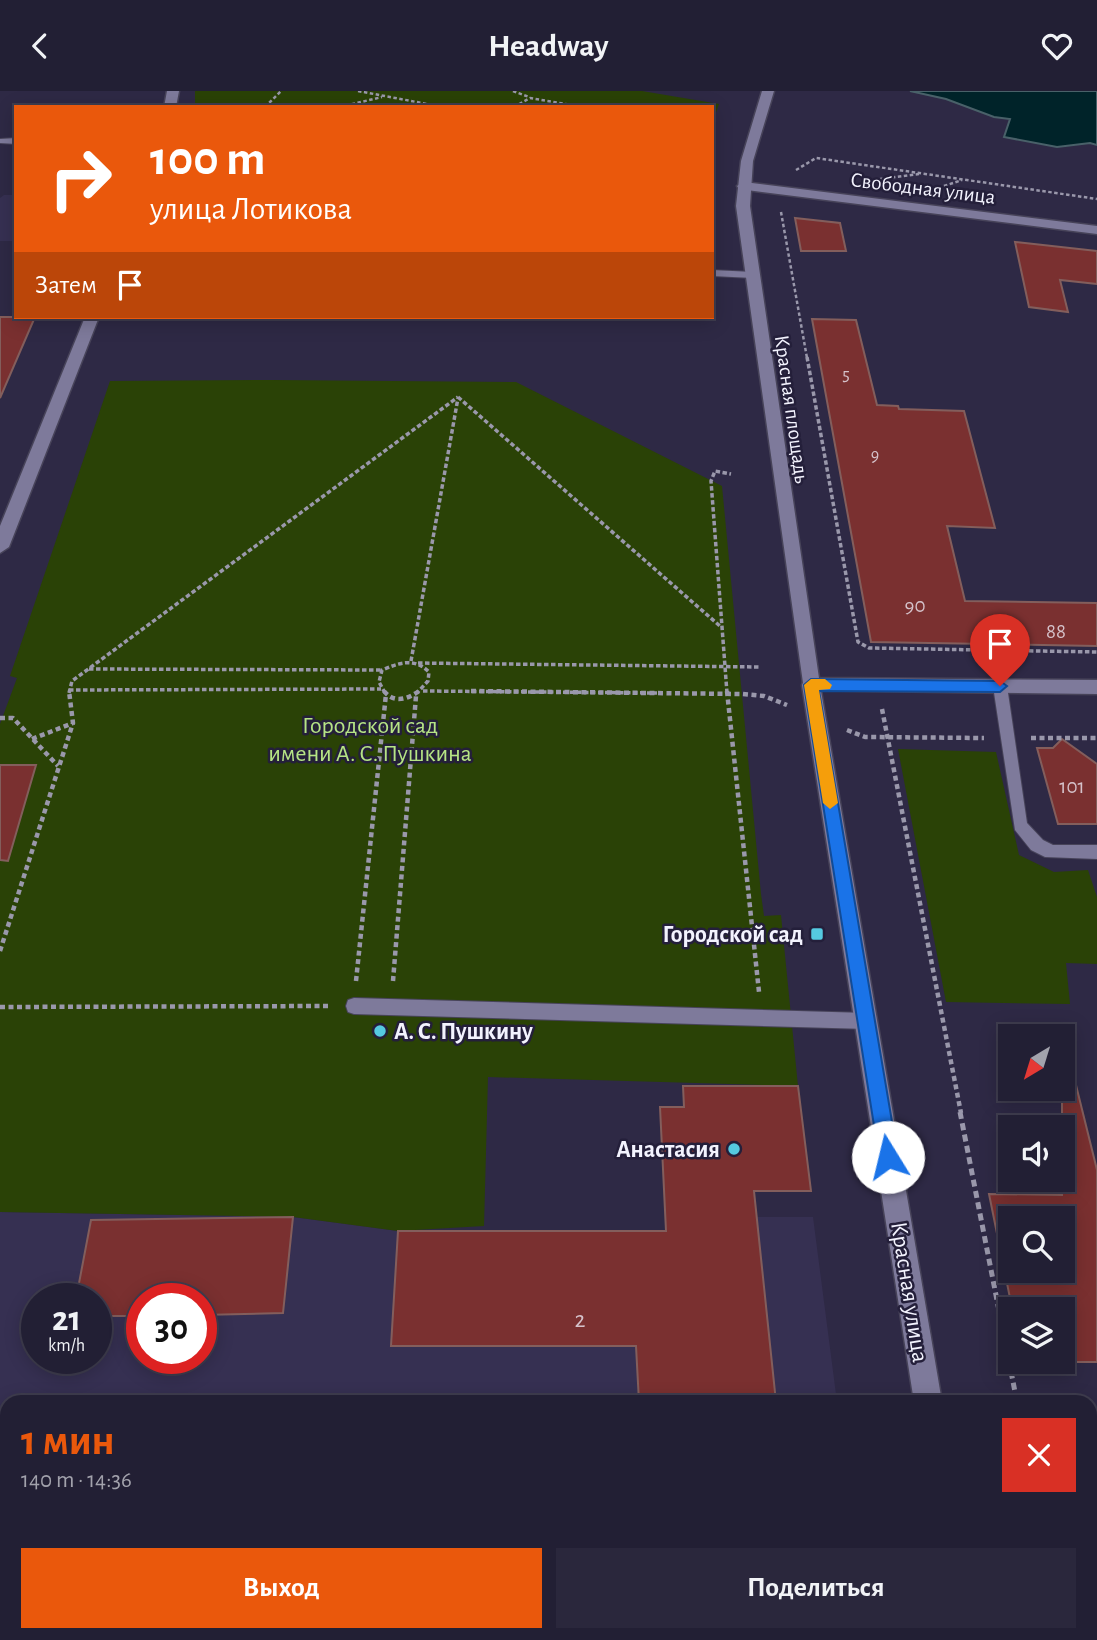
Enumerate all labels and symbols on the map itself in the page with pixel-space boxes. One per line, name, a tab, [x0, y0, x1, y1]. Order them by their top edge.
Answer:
street label: Свободная улица	[849, 169, 997, 208]
street label: Красная площадь	[771, 334, 812, 485]
house number: 5	[842, 366, 850, 384]
house number: 9	[871, 447, 879, 465]
house number: 90	[905, 595, 925, 616]
pin	[970, 614, 1030, 686]
house number: 88	[1046, 621, 1066, 642]
park label: Городской сад имени А. С. Пушкина	[268, 714, 472, 766]
house number: 101	[1059, 776, 1085, 797]
place label: Городской сад	[662, 923, 803, 947]
marker: Городской сад	[809, 926, 825, 942]
place label: А. С. Пушкину	[394, 1020, 533, 1044]
marker: А. С. Пушкину	[372, 1023, 388, 1039]
north arrow	[998, 1024, 1074, 1101]
position arrow	[851, 1120, 925, 1194]
place label: Анастасия	[616, 1138, 720, 1162]
marker: Анастасия	[726, 1141, 742, 1157]
street label: Красная улица	[886, 1220, 932, 1364]
speed limit sign: 30	[126, 1283, 217, 1374]
house number: 2	[575, 1308, 586, 1332]

